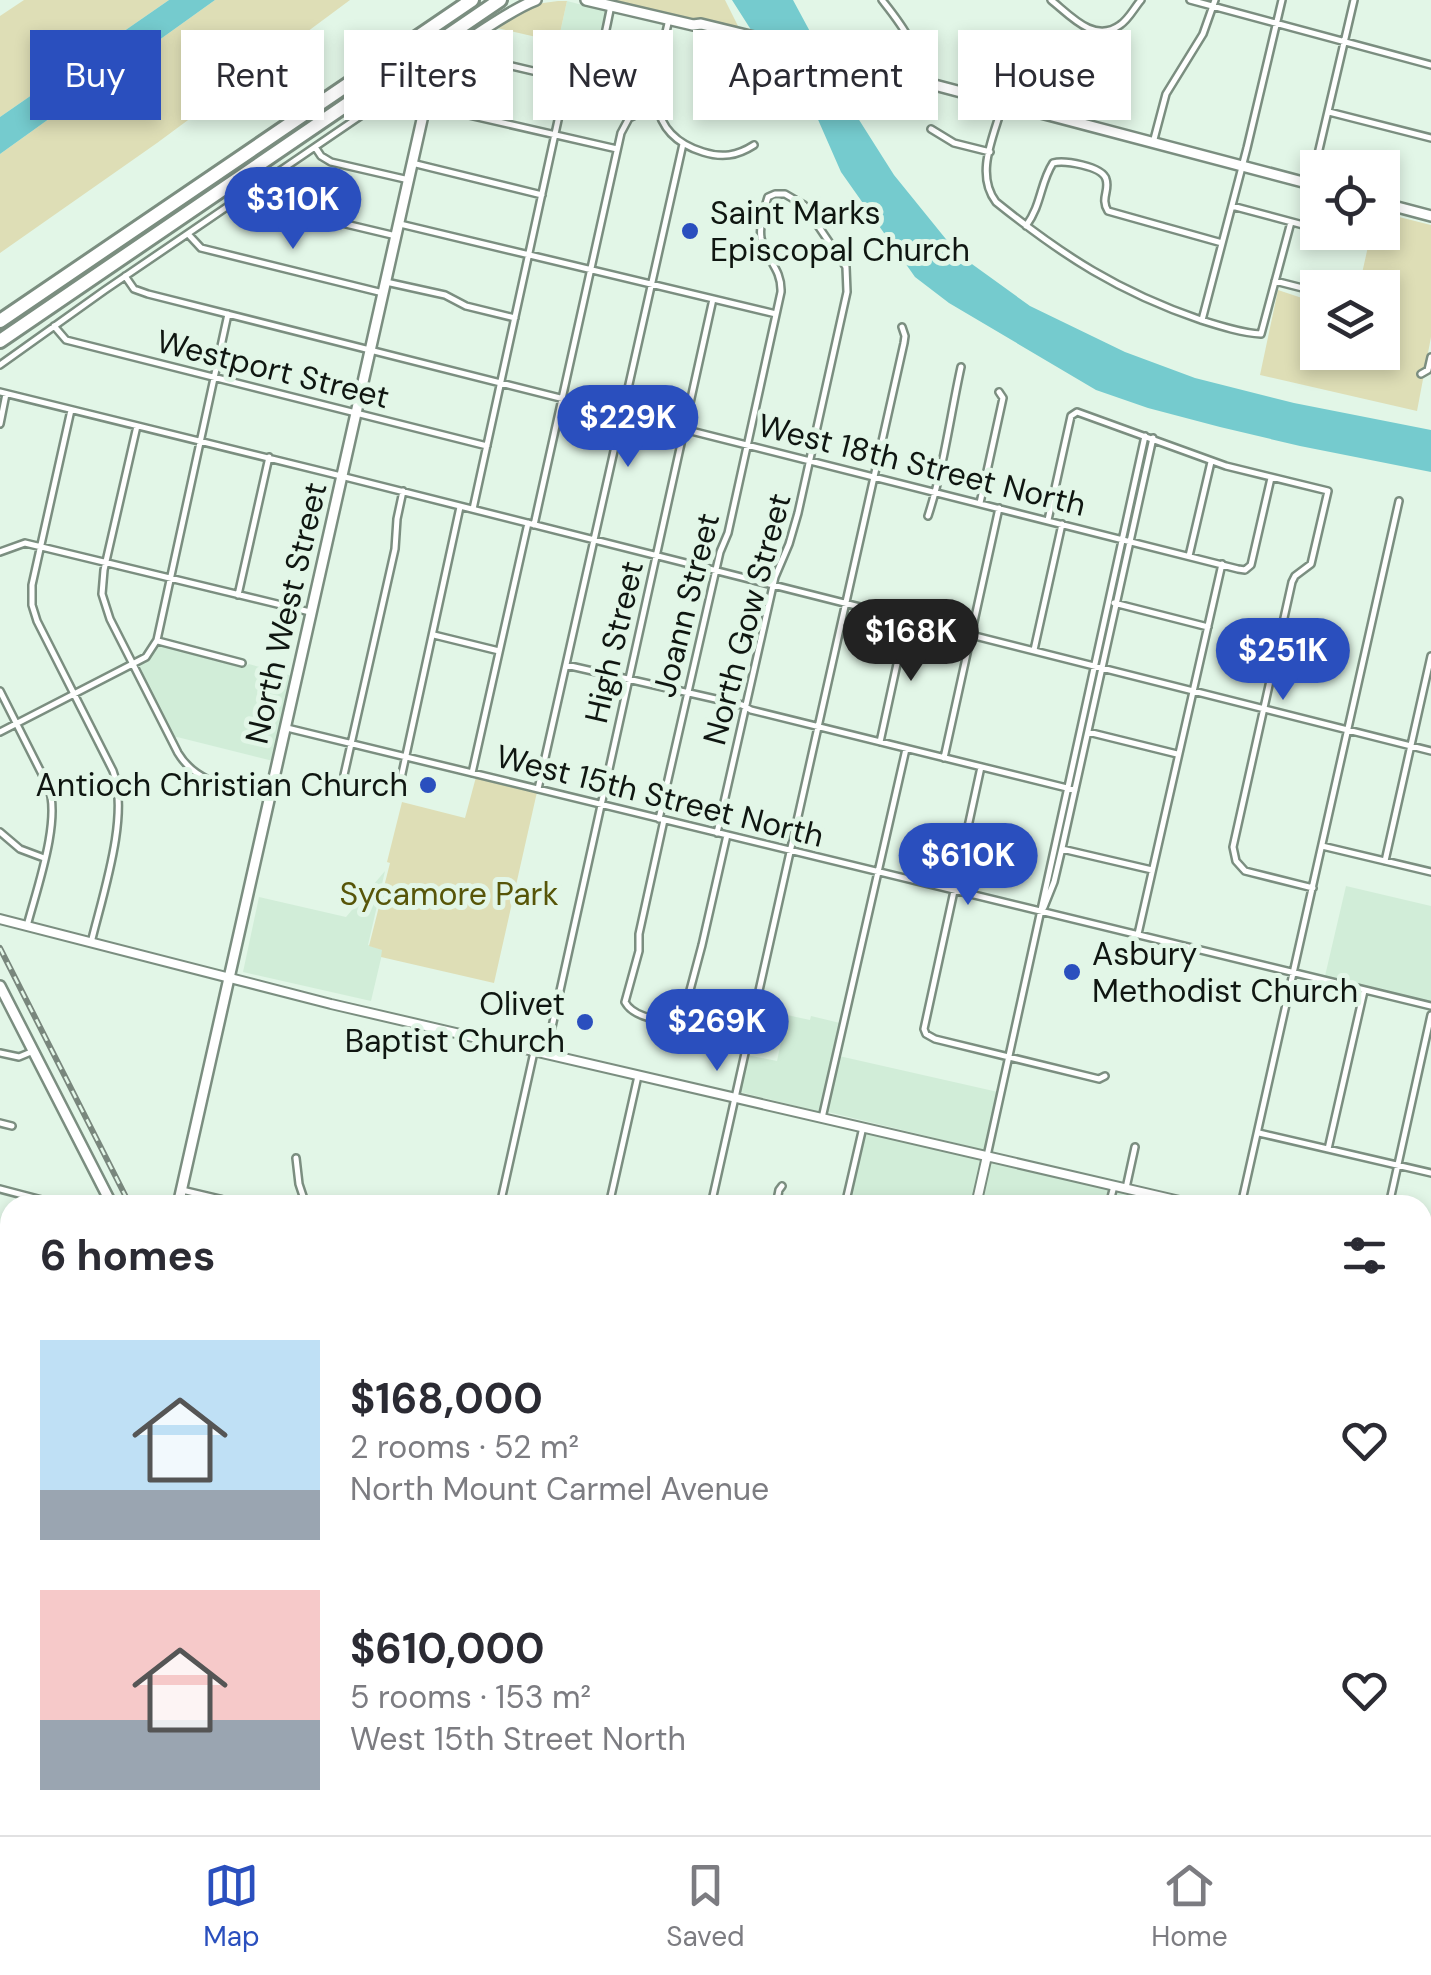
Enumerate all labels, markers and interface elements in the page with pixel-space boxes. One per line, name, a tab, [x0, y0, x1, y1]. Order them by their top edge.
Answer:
chip: Buy	[30, 30, 161, 120]
chip: Rent	[181, 30, 324, 120]
chip: Filters	[344, 30, 513, 120]
chip: New	[533, 30, 673, 120]
chip: Apartment	[693, 30, 938, 120]
chip: House	[958, 30, 1131, 120]
map controls	[1300, 150, 1400, 370]
button: locate	[1300, 150, 1400, 250]
pin: $310K	[223, 167, 363, 252]
text: $310K	[246, 178, 340, 220]
place label: Saint Marks Episcopal Church	[710, 192, 970, 271]
marker: Saint Marks Episcopal Church	[679, 220, 701, 242]
button: layers	[1300, 270, 1400, 370]
street label: Westport Street	[152, 320, 394, 418]
pin: $229K	[558, 385, 698, 470]
text: $229K	[579, 396, 677, 438]
street label: West 18th Street North	[754, 404, 1090, 526]
street label: North West Street	[236, 478, 336, 748]
street label: North Gow Street	[693, 489, 801, 749]
street label: Joann Street	[643, 509, 729, 701]
street label: High Street	[575, 557, 653, 727]
pin: $168K	[841, 599, 981, 684]
text: $168K	[865, 610, 957, 652]
pin: $251K	[1213, 618, 1353, 703]
text: $251K	[1238, 629, 1328, 671]
street label: West 15th Street North	[492, 735, 828, 857]
place label: Antioch Christian Church	[36, 764, 408, 806]
marker: Antioch Christian Church	[417, 774, 439, 796]
pin: $610K	[898, 823, 1038, 908]
text: $610K	[921, 834, 1015, 876]
park label: Sycamore Park	[339, 873, 559, 915]
place label: Asbury Methodist Church	[1092, 933, 1358, 1012]
marker: Asbury Methodist Church	[1061, 961, 1083, 983]
place label: Olivet Baptist Church	[345, 983, 565, 1062]
pin: $269K	[647, 989, 787, 1074]
text: $269K	[668, 1000, 766, 1042]
marker: Olivet Baptist Church	[574, 1011, 596, 1033]
text: 6 homes	[40, 1228, 215, 1283]
icon: filters	[1337, 1228, 1392, 1283]
text: $168,000	[350, 1371, 543, 1426]
icon: home	[120, 1380, 240, 1500]
icon: heart	[1337, 1413, 1392, 1468]
text: 2 rooms · 52 m²	[350, 1426, 579, 1468]
text: North Mount Carmel Avenue	[350, 1468, 769, 1510]
text: $610,000	[350, 1621, 545, 1676]
icon: home	[120, 1630, 240, 1750]
icon: heart	[1337, 1663, 1392, 1718]
text: 5 rooms · 153 m²	[350, 1676, 591, 1718]
text: West 15th Street North	[350, 1718, 686, 1760]
tab: Map	[203, 1858, 260, 1955]
tab: Saved	[666, 1858, 745, 1955]
tab: Home	[1151, 1858, 1228, 1955]

